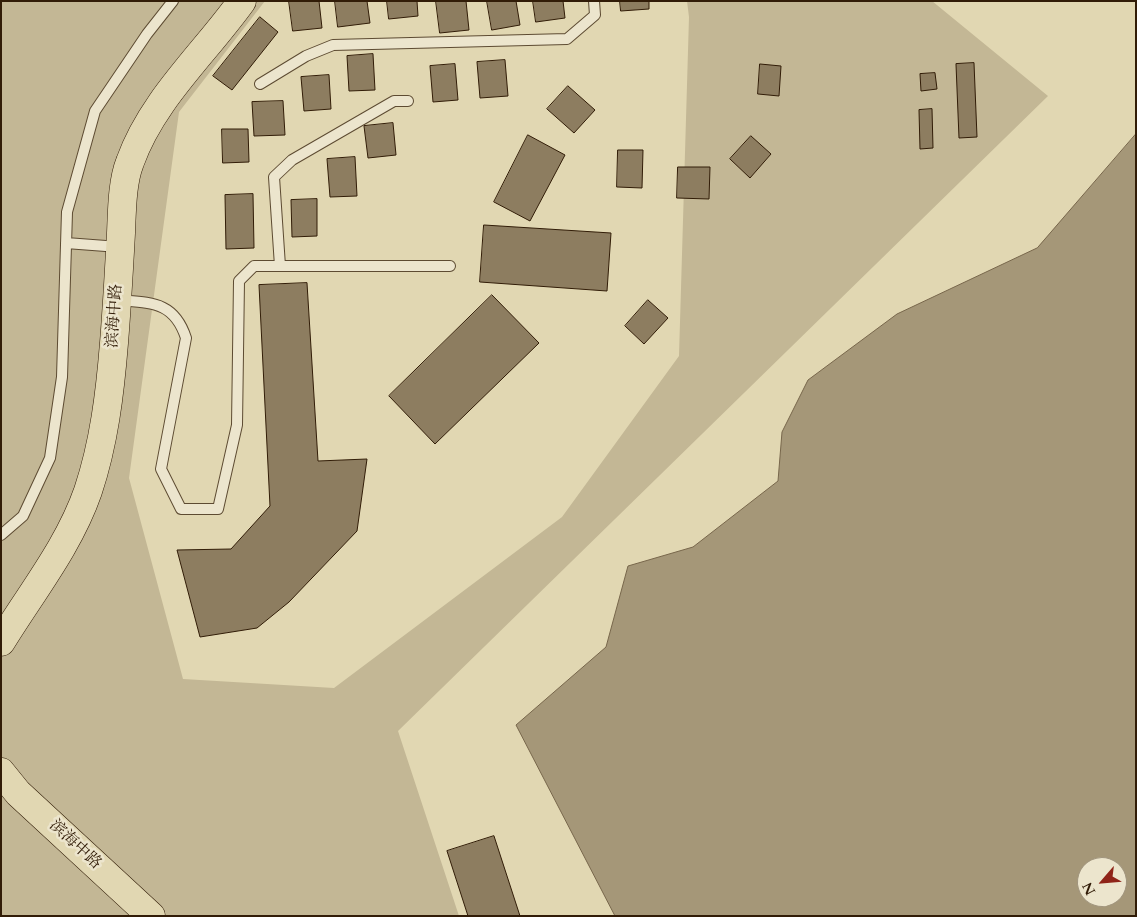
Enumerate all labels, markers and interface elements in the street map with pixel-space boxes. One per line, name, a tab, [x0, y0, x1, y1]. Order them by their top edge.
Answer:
street label: 滨海中路	[103, 283, 127, 349]
street label: 滨海中路	[45, 816, 105, 874]
north arrow	[1077, 857, 1127, 907]
text: N	[1078, 879, 1100, 898]

